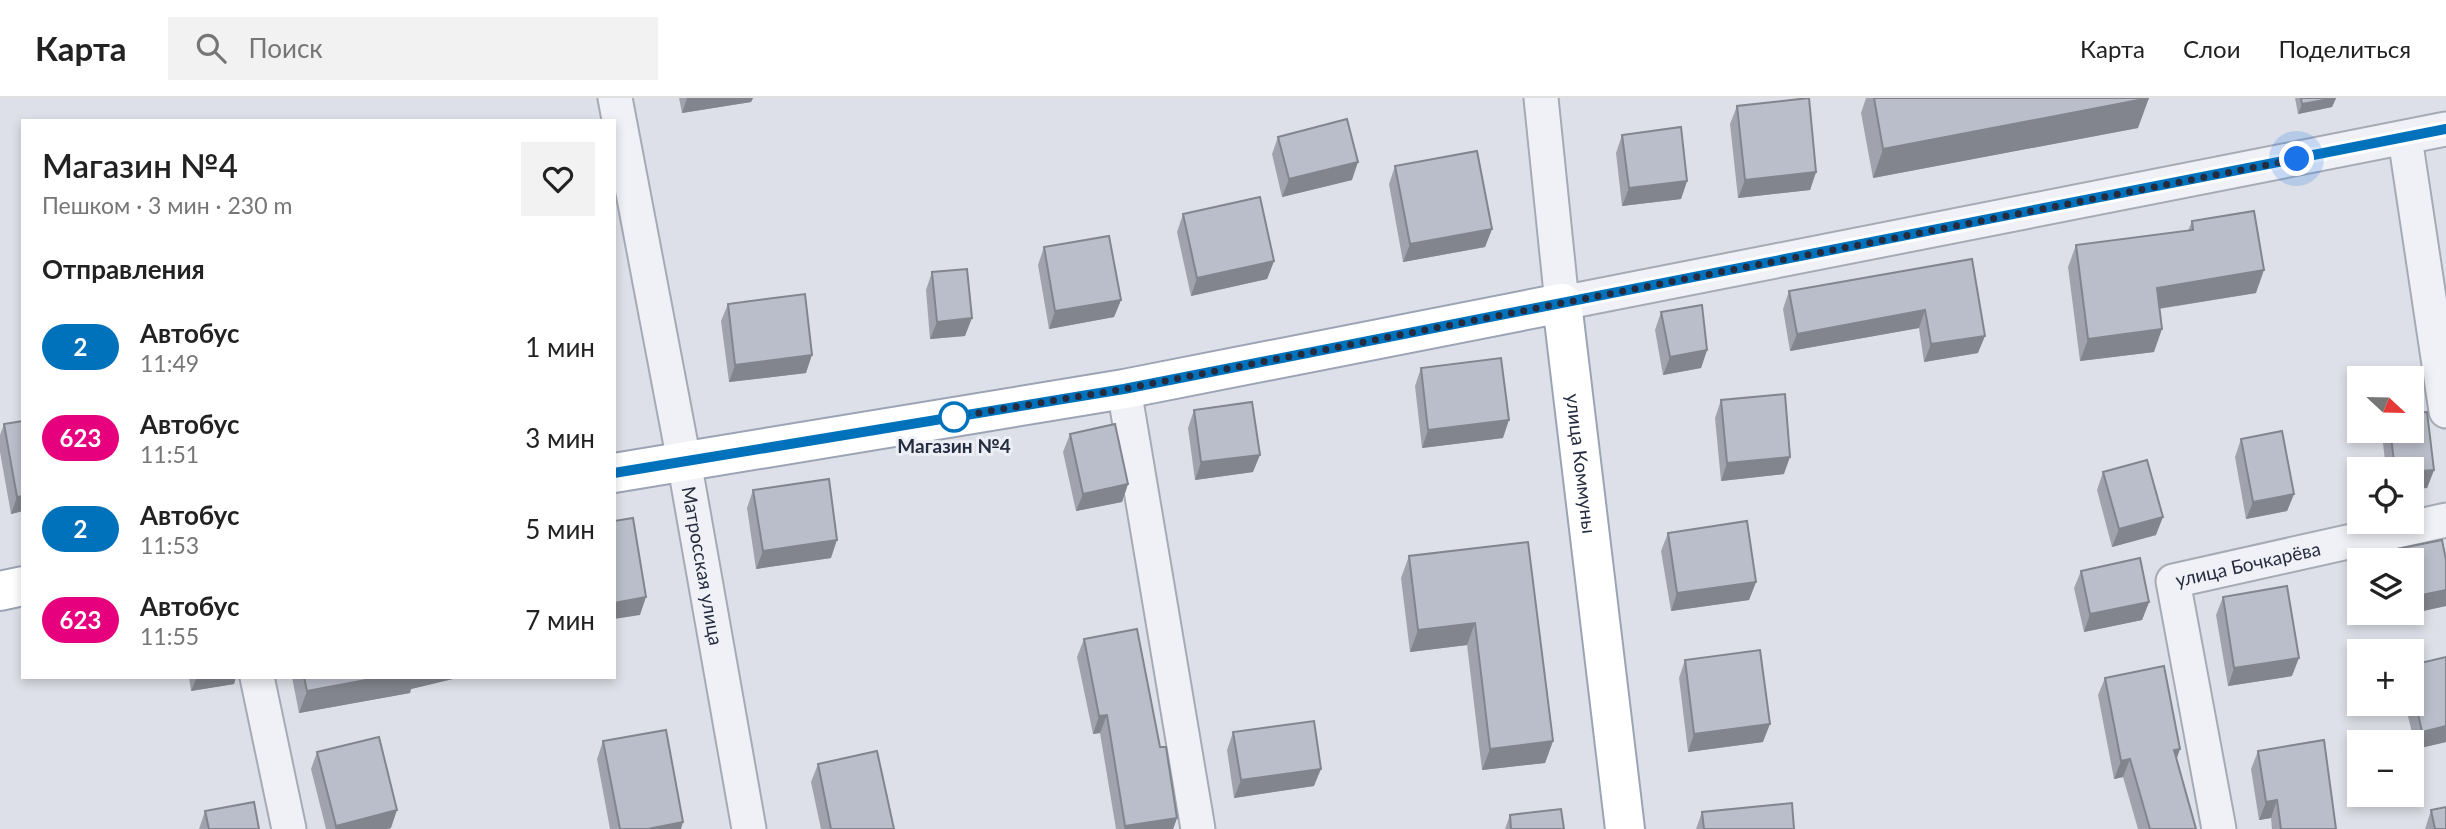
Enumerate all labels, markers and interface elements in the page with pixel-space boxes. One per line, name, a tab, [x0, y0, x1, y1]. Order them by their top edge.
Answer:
search box	[168, 17, 658, 80]
text: Карта	[35, 28, 126, 68]
icon: search	[192, 29, 230, 67]
text: Поиск	[248, 32, 323, 64]
text: Карта	[2080, 34, 2145, 63]
text: Слои	[2183, 34, 2240, 63]
text: Поделиться	[2278, 34, 2411, 63]
your location	[2279, 141, 2314, 176]
button: heart	[521, 142, 595, 216]
text: Магазин №4	[42, 145, 238, 185]
text: Пешком · 3 мин · 230 m	[42, 191, 292, 219]
text: Отправления	[42, 253, 205, 285]
text: Автобус	[140, 317, 239, 349]
text: 1 мин	[525, 331, 595, 363]
text: 2	[74, 332, 87, 361]
text: 11:49	[140, 349, 199, 377]
north arrow	[2347, 366, 2424, 443]
map controls	[2347, 366, 2424, 807]
street label: улица Коммуны	[1562, 392, 1602, 535]
marker: Магазин №4	[939, 402, 969, 432]
text: Автобус	[140, 408, 239, 440]
text: 3 мин	[525, 422, 595, 454]
text: 623	[60, 423, 101, 452]
place label: Магазин №4	[897, 434, 1011, 457]
text: 11:51	[140, 440, 199, 468]
button: locate	[2347, 457, 2424, 534]
street label: Матросская улица	[678, 484, 728, 647]
text: Автобус	[140, 499, 239, 531]
text: 5 мин	[525, 513, 595, 545]
text: 2	[74, 514, 87, 543]
text: 11:53	[140, 531, 199, 559]
street label: улица Бочкарёва	[2173, 536, 2323, 591]
button: layers	[2347, 548, 2424, 625]
text: Автобус	[140, 590, 239, 622]
text: 7 мин	[525, 604, 595, 636]
text: 623	[60, 605, 101, 634]
text: 11:55	[140, 622, 199, 650]
button: +	[2347, 639, 2424, 716]
button: −	[2347, 730, 2424, 807]

